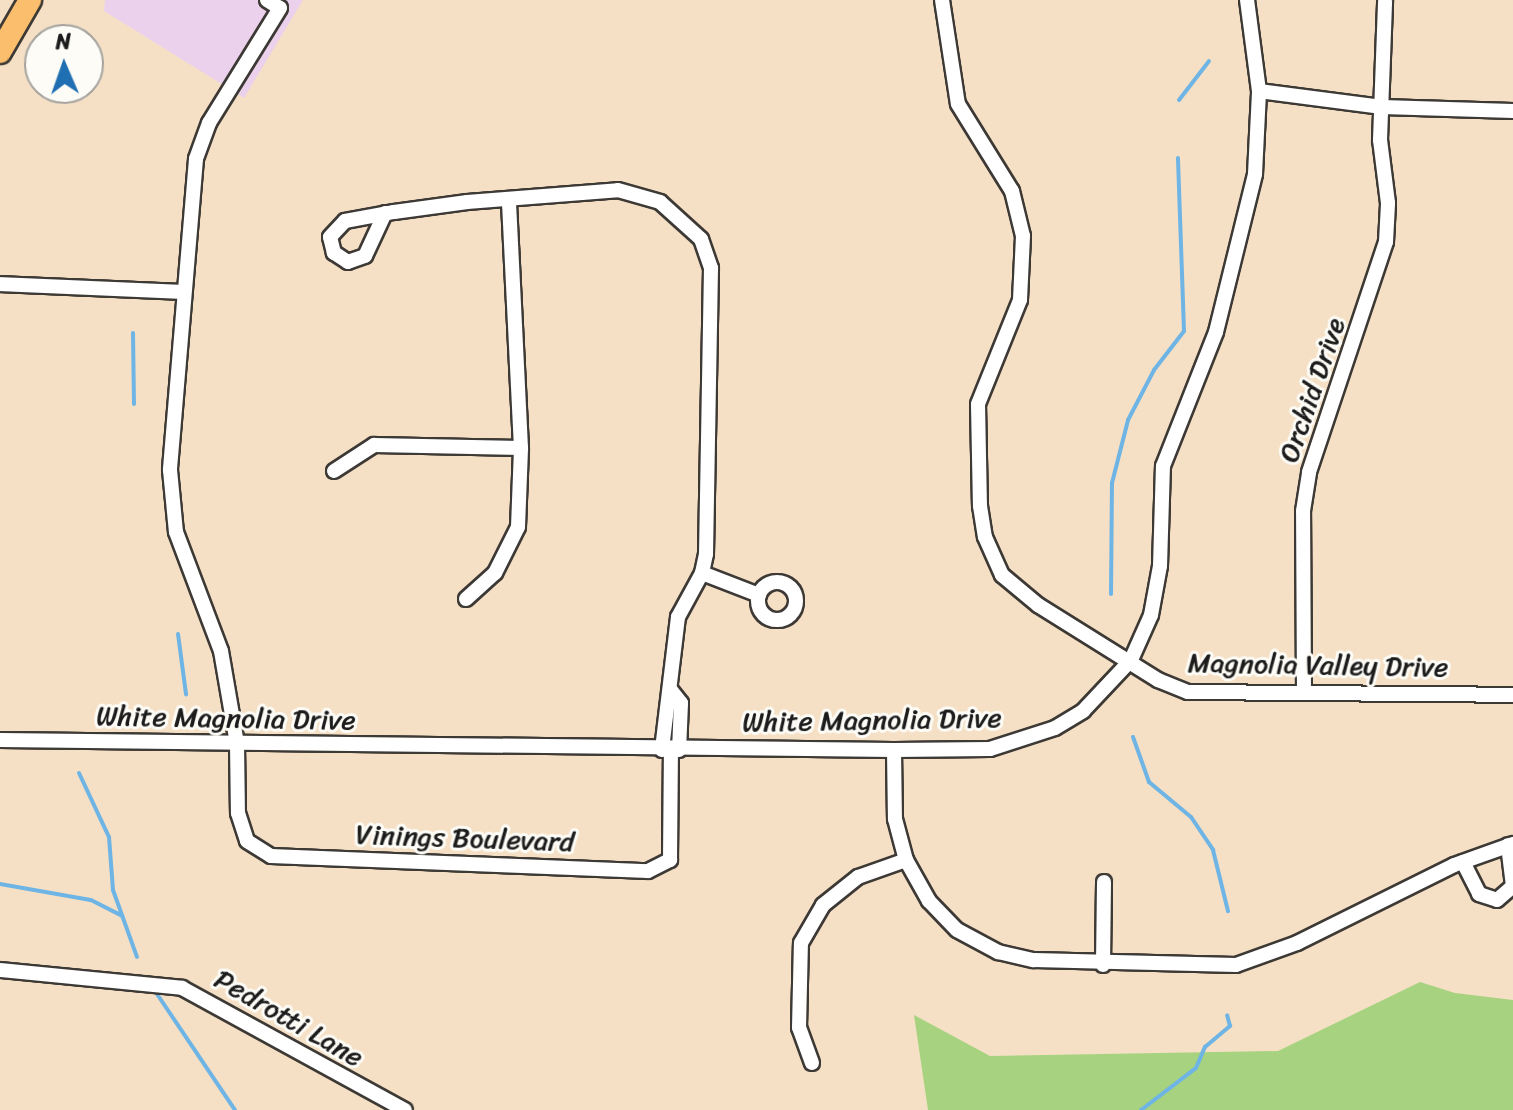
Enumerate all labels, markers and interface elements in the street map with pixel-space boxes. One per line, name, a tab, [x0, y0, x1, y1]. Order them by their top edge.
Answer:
text: N	[55, 22, 72, 61]
north arrow	[24, 24, 104, 104]
street label: Orchid Drive	[1271, 313, 1353, 467]
street label: Magnolia Valley Drive	[1187, 646, 1449, 684]
street label: White Magnolia Drive	[96, 699, 356, 737]
street label: White Magnolia Drive	[742, 701, 1002, 739]
street label: Vinings Boulevard	[355, 817, 575, 859]
street label: Pedrotti Lane	[209, 962, 369, 1074]

